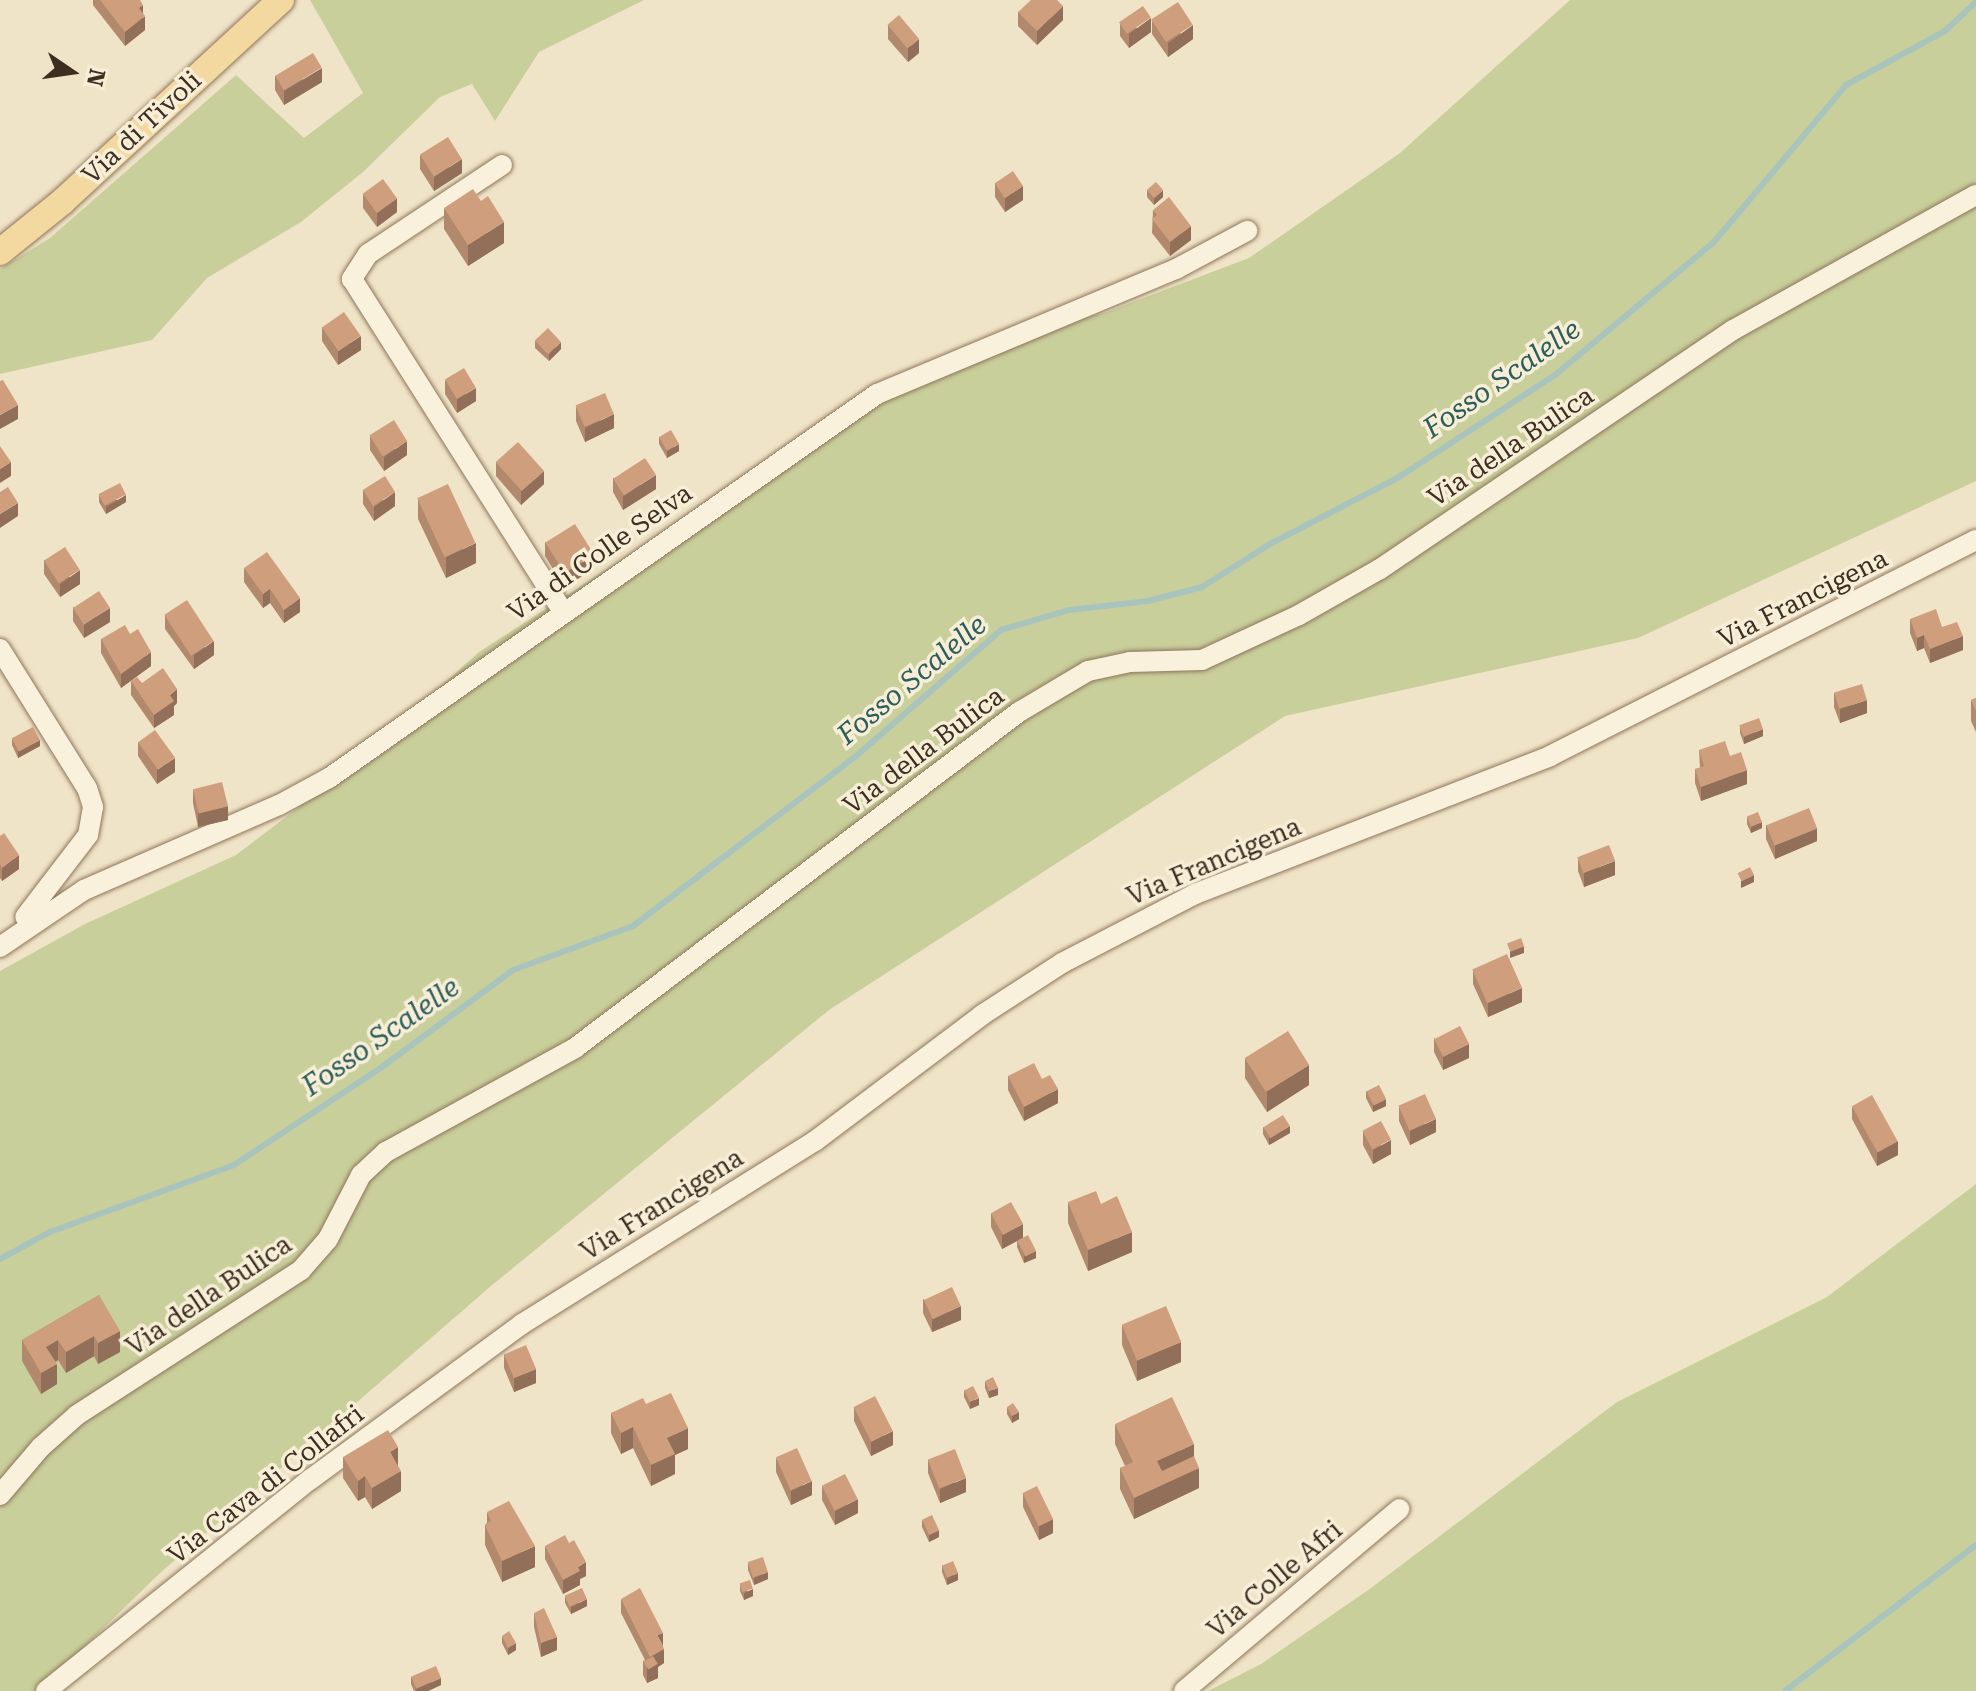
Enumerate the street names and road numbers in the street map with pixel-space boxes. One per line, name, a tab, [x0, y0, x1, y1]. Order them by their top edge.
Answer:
street label: Via di Tivoli	[76, 65, 208, 191]
street label: Via della Bulica	[1422, 380, 1600, 514]
street label: Via di Colle Selva	[502, 478, 698, 628]
street label: Via Francigena	[1713, 543, 1893, 655]
street label: Via della Bulica	[838, 681, 1010, 821]
street label: Via Francigena	[1122, 811, 1306, 913]
street label: Via Francigena	[575, 1143, 749, 1267]
street label: Via della Bulica	[120, 1229, 298, 1363]
street label: Via Cava di Collafri	[162, 1399, 370, 1571]
street label: Via Colle Afri	[1201, 1515, 1349, 1645]

